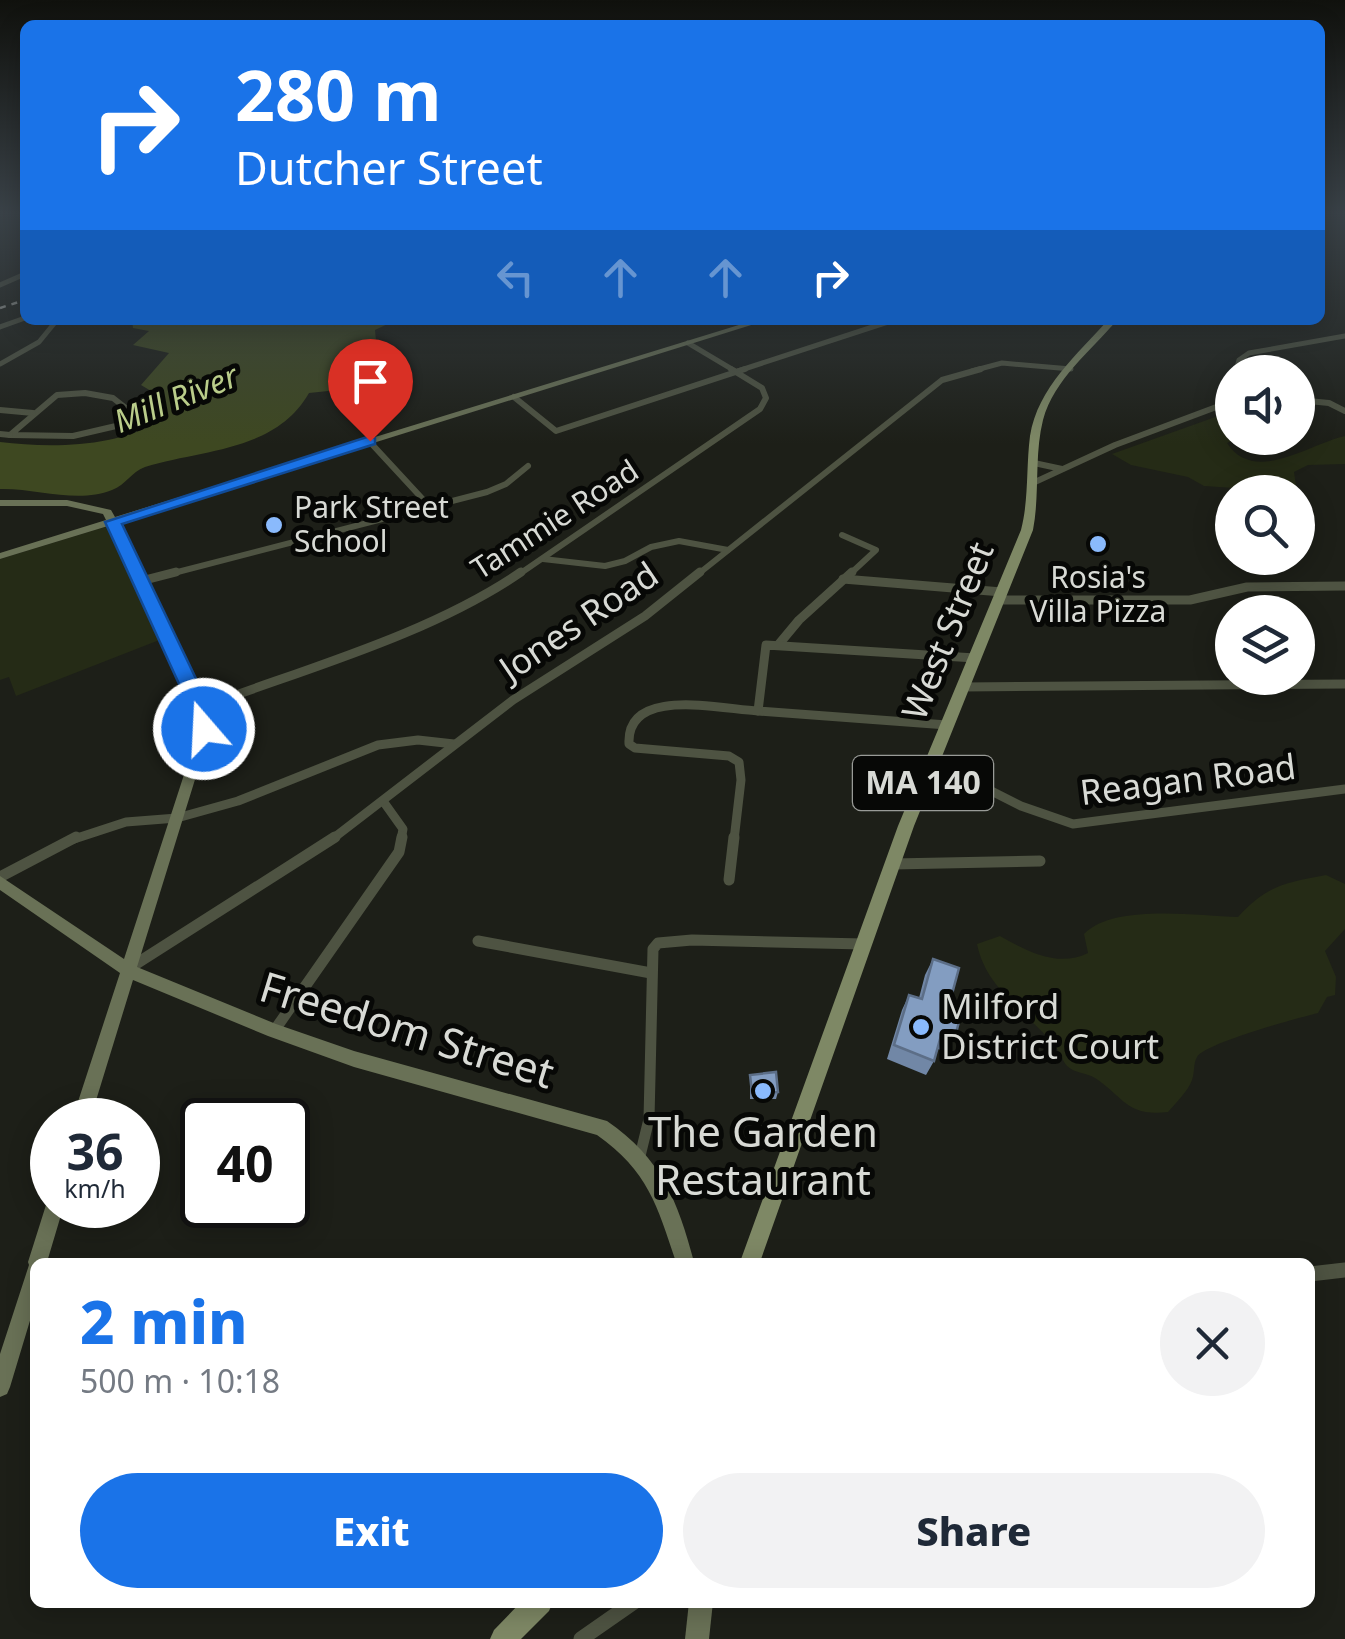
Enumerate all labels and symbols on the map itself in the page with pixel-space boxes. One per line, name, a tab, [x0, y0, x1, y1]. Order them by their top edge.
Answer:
pin	[328, 339, 413, 442]
water label: Mill River	[107, 353, 245, 442]
street label: Tammie Road	[463, 449, 646, 588]
place label: Park Street School	[294, 486, 449, 561]
marker: Park Street School	[263, 514, 285, 536]
marker: Rosia's Villa Pizza	[1087, 533, 1109, 555]
street label: West Street	[890, 535, 1004, 726]
street label: Jones Road	[487, 550, 667, 693]
place label: Rosia's Villa Pizza	[1030, 556, 1166, 631]
position arrow	[152, 677, 256, 781]
street label: Reagan Road	[1077, 742, 1298, 815]
road number: MA 140	[853, 756, 993, 810]
street label: Freedom Street	[254, 957, 561, 1100]
place label: Milford District Court	[941, 982, 1159, 1069]
marker: Milford District Court	[910, 1016, 932, 1038]
marker: The Garden Restaurant	[752, 1080, 774, 1102]
speed limit sign: 40	[180, 1098, 310, 1228]
place label: The Garden Restaurant	[648, 1102, 878, 1207]

